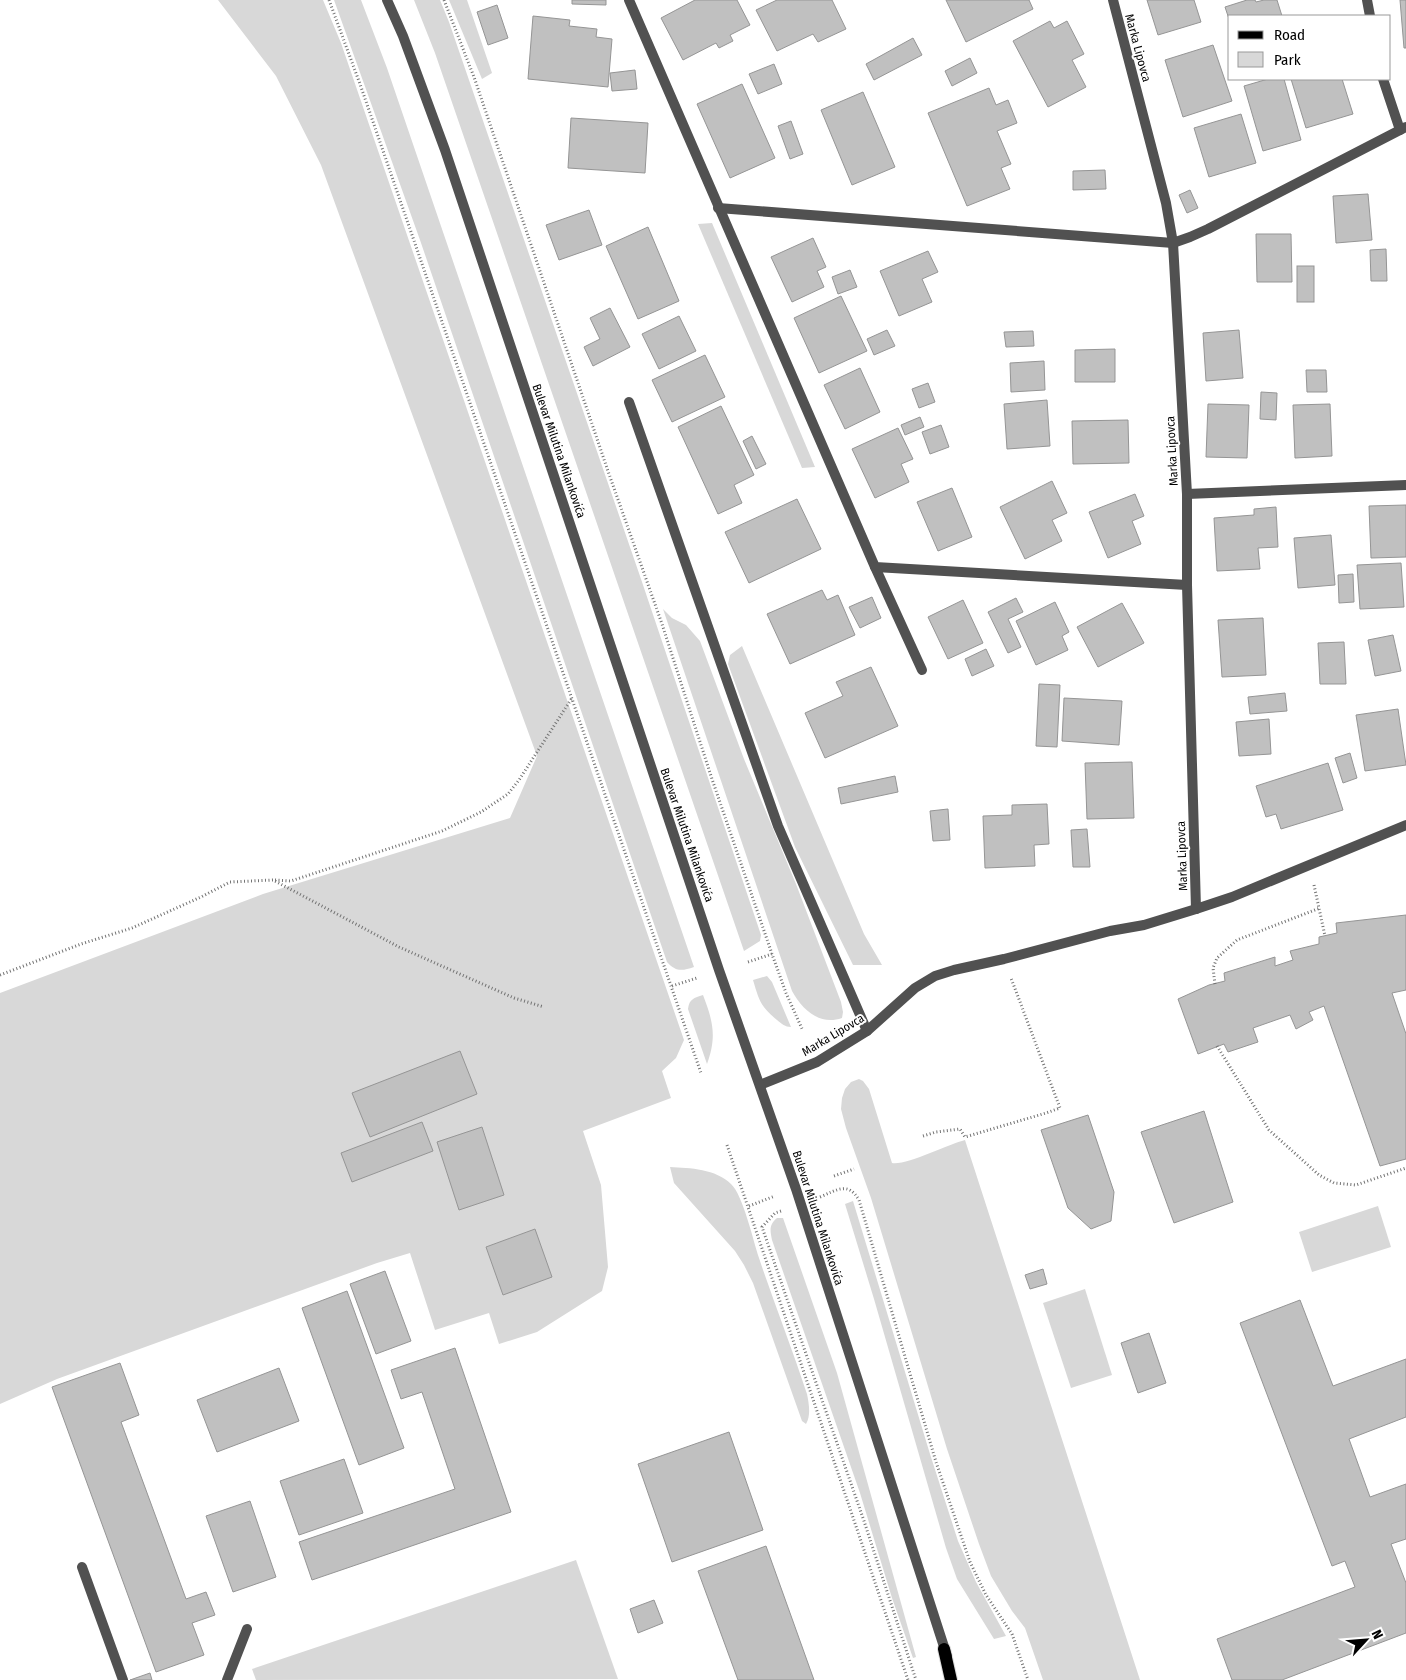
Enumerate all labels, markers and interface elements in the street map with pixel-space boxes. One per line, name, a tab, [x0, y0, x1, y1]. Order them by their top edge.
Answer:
street label: Marka Lipovca	[1122, 12, 1154, 84]
legend	[1228, 15, 1391, 80]
text: Road	[1274, 26, 1305, 44]
text: Park	[1274, 51, 1301, 69]
street label: Bulevar Milutina Milankovića	[529, 382, 589, 520]
street label: Marka Lipovca	[1163, 416, 1181, 486]
street label: Bulevar Milutina Milankovića	[657, 766, 717, 904]
street label: Marka Lipovca	[1174, 821, 1190, 891]
street label: Marka Lipovca	[799, 1011, 867, 1059]
street label: Bulevar Milutina Milankovića	[790, 1149, 846, 1287]
north arrow	[1341, 1615, 1391, 1665]
text: N	[1368, 1627, 1387, 1642]

